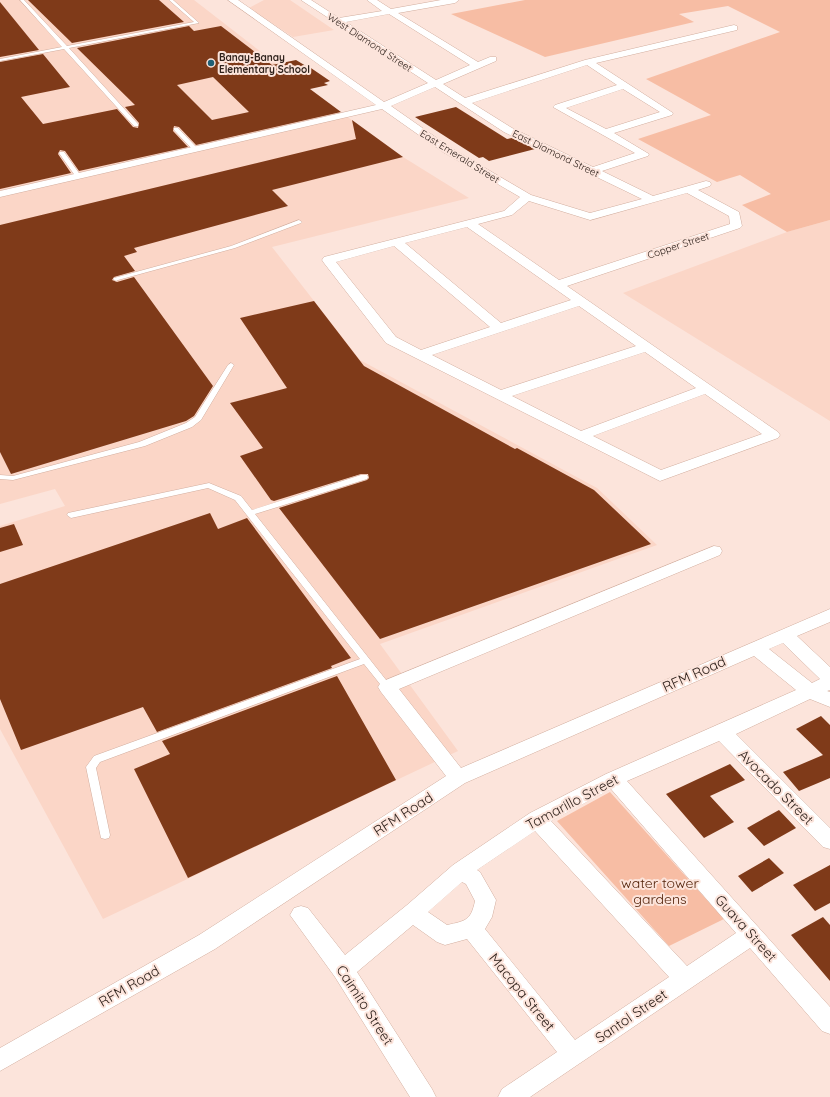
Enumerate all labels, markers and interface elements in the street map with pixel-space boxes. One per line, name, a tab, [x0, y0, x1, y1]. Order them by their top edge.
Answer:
street label: West Diamond Street	[325, 10, 415, 75]
place label: Banay-Banay Elementary School	[219, 51, 310, 76]
marker: Banay-Banay Elementary School	[206, 58, 216, 68]
street label: East Emerald Street	[418, 127, 502, 186]
street label: East Diamond Street	[510, 127, 602, 180]
street label: Copper Street	[646, 229, 711, 262]
street label: RFM Road	[660, 652, 728, 696]
street label: Avocado Street	[735, 746, 818, 829]
street label: Tamarillo Street	[523, 770, 621, 834]
street label: RFM Road	[370, 788, 436, 840]
park label: water tower gardens	[621, 874, 700, 908]
street label: Guava Street	[711, 891, 781, 965]
street label: Macopa Street	[485, 949, 559, 1035]
street label: RFM Road	[95, 961, 163, 1011]
street label: Caimito Street	[333, 962, 398, 1049]
street label: Santol Street	[592, 985, 671, 1047]

